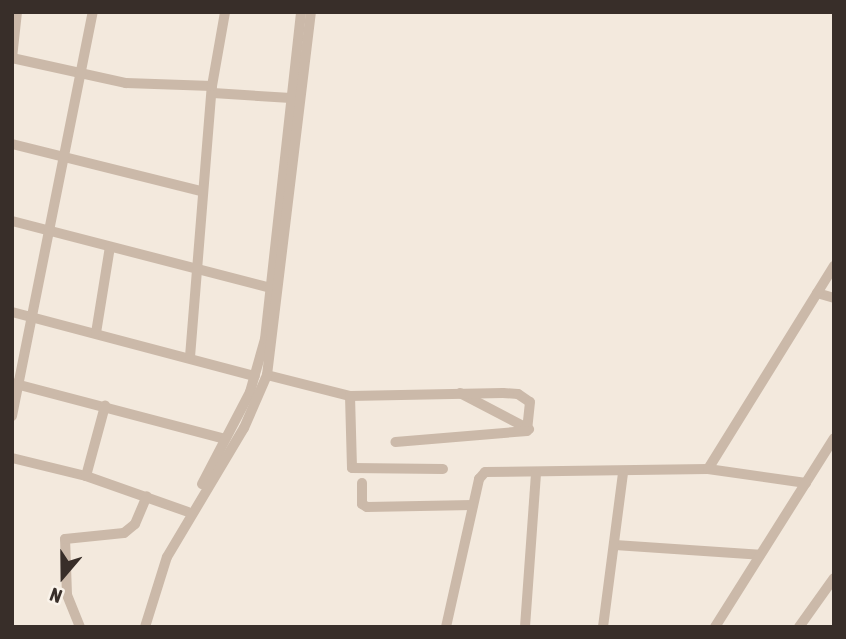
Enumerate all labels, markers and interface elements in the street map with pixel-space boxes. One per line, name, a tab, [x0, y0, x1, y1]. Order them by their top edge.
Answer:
north arrow	[28, 541, 98, 611]
text: N	[47, 583, 65, 608]

